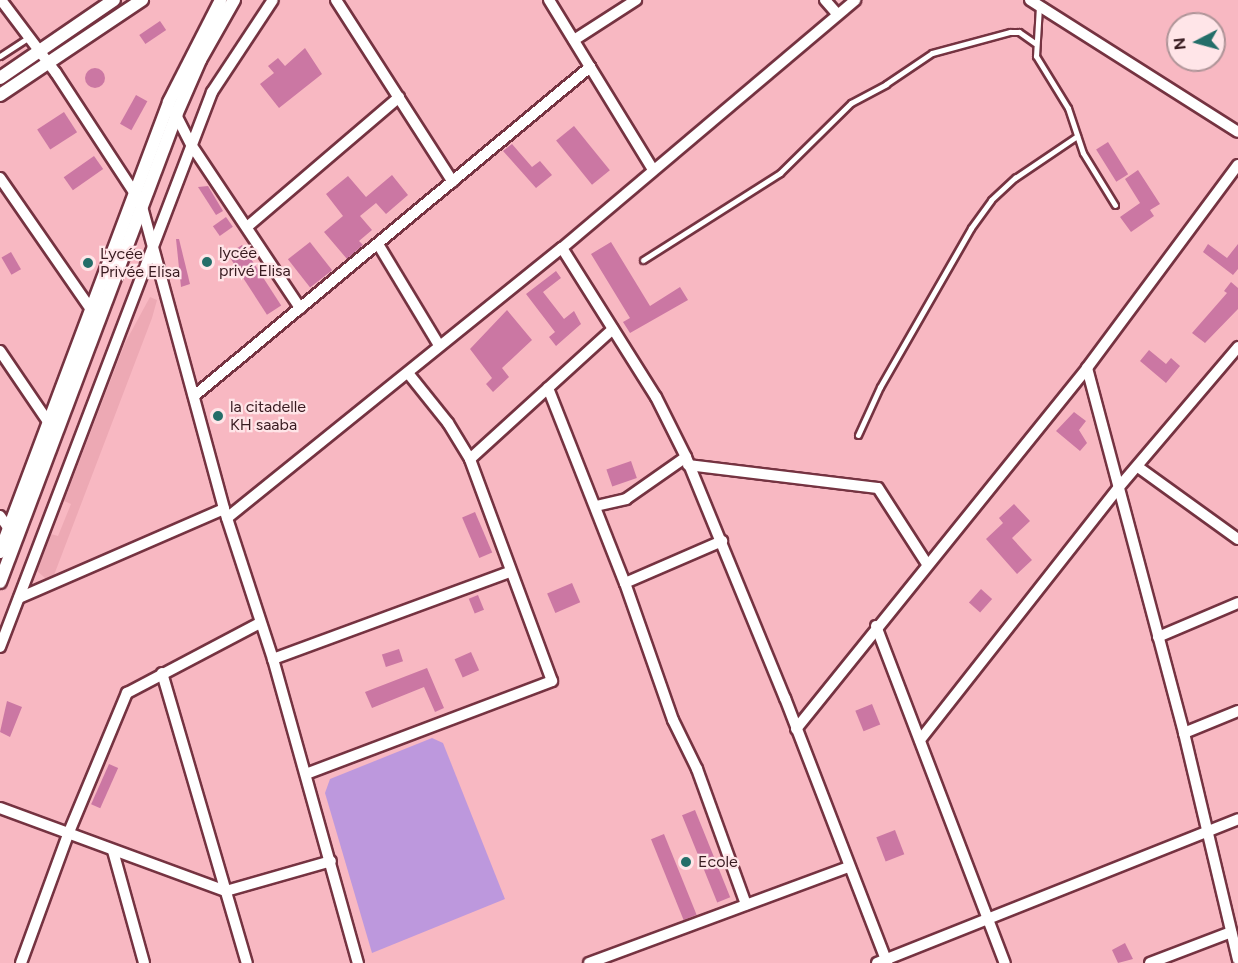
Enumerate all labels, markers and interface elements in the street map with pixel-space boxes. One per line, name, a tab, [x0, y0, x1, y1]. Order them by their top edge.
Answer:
north arrow	[1166, 12, 1226, 72]
text: N	[1169, 37, 1190, 51]
place label: lycée privé Elisa	[219, 243, 291, 281]
place label: Lycée Privée Elisa	[100, 244, 180, 282]
marker: lycée privé Elisa	[200, 255, 214, 269]
marker: Lycée Privée Elisa	[81, 256, 95, 270]
place label: la citadelle KH saaba	[230, 397, 306, 435]
marker: la citadelle KH saaba	[211, 409, 225, 423]
place label: Ecole	[698, 852, 738, 872]
marker: Ecole	[679, 855, 693, 869]

